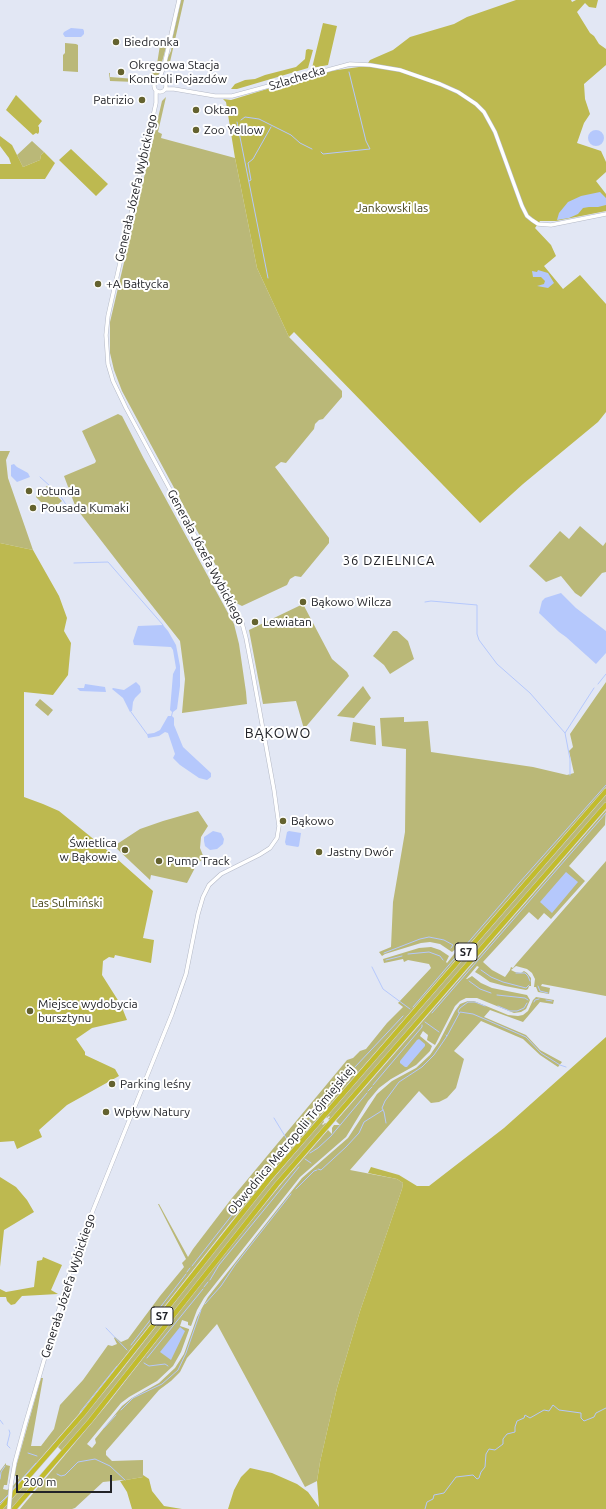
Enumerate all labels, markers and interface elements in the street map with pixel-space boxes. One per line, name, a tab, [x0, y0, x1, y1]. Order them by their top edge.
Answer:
place label: Biedronka	[124, 35, 179, 49]
marker: Biedronka	[111, 37, 121, 47]
place label: Okręgowa Stacja Kontroli Pojazdów	[129, 58, 227, 86]
street label: Szlachecka	[267, 63, 327, 93]
marker: Okręgowa Stacja Kontroli Pojazdów	[116, 67, 126, 77]
place label: Patrizio	[93, 93, 134, 107]
marker: Patrizio	[137, 95, 147, 105]
place label: Oktan	[204, 103, 237, 117]
marker: Oktan	[191, 105, 201, 115]
street label: Generała Józefa Wybickiego	[112, 113, 160, 263]
place label: Zoo Yellow	[204, 123, 263, 137]
marker: Zoo Yellow	[191, 125, 201, 135]
park label: Jankowski las	[356, 201, 428, 215]
place label: +A Bałtycka	[106, 277, 169, 291]
marker: +A Bałtycka	[93, 279, 103, 289]
place label: rotunda	[37, 484, 80, 498]
marker: rotunda	[24, 486, 34, 496]
street label: Generała Józefa Wybickiego	[164, 487, 248, 627]
place label: Pousada Kumaki	[41, 501, 129, 515]
marker: Pousada Kumaki	[28, 503, 38, 513]
district label: 36 DZIELNICA	[343, 553, 435, 569]
place label: Bąkowo Wilcza	[311, 595, 391, 609]
marker: Bąkowo Wilcza	[298, 597, 308, 607]
place label: Lewiatan	[263, 615, 312, 629]
marker: Lewiatan	[250, 617, 260, 627]
district label: BĄKOWO	[245, 725, 311, 741]
place label: Bąkowo	[291, 814, 334, 828]
marker: Bąkowo	[278, 816, 288, 826]
place label: Świetlica w Bąkowie	[59, 836, 117, 864]
marker: Świetlica w Bąkowie	[120, 845, 130, 855]
place label: Jastny Dwór	[327, 845, 394, 859]
marker: Jastny Dwór	[314, 847, 324, 857]
place label: Pump Track	[167, 854, 230, 868]
marker: Pump Track	[154, 856, 164, 866]
park label: Las Sulmiński	[32, 896, 102, 910]
road number: S7	[455, 943, 477, 961]
place label: Miejsce wydobycia bursztynu	[38, 997, 138, 1025]
marker: Miejsce wydobycia bursztynu	[25, 1006, 35, 1016]
street label: Obwodnica Metropolii Trójmiejskiej	[224, 1063, 358, 1217]
place label: Parking leśny	[120, 1077, 191, 1091]
marker: Parking leśny	[107, 1079, 117, 1089]
place label: Wpływ Natury	[114, 1105, 190, 1119]
marker: Wpływ Natury	[101, 1107, 111, 1117]
street label: Generała Józefa Wybickiego	[38, 1212, 98, 1360]
road number: S7	[151, 1307, 173, 1325]
scale bar	[18, 1467, 114, 1493]
text: 200 m	[23, 1475, 56, 1488]

